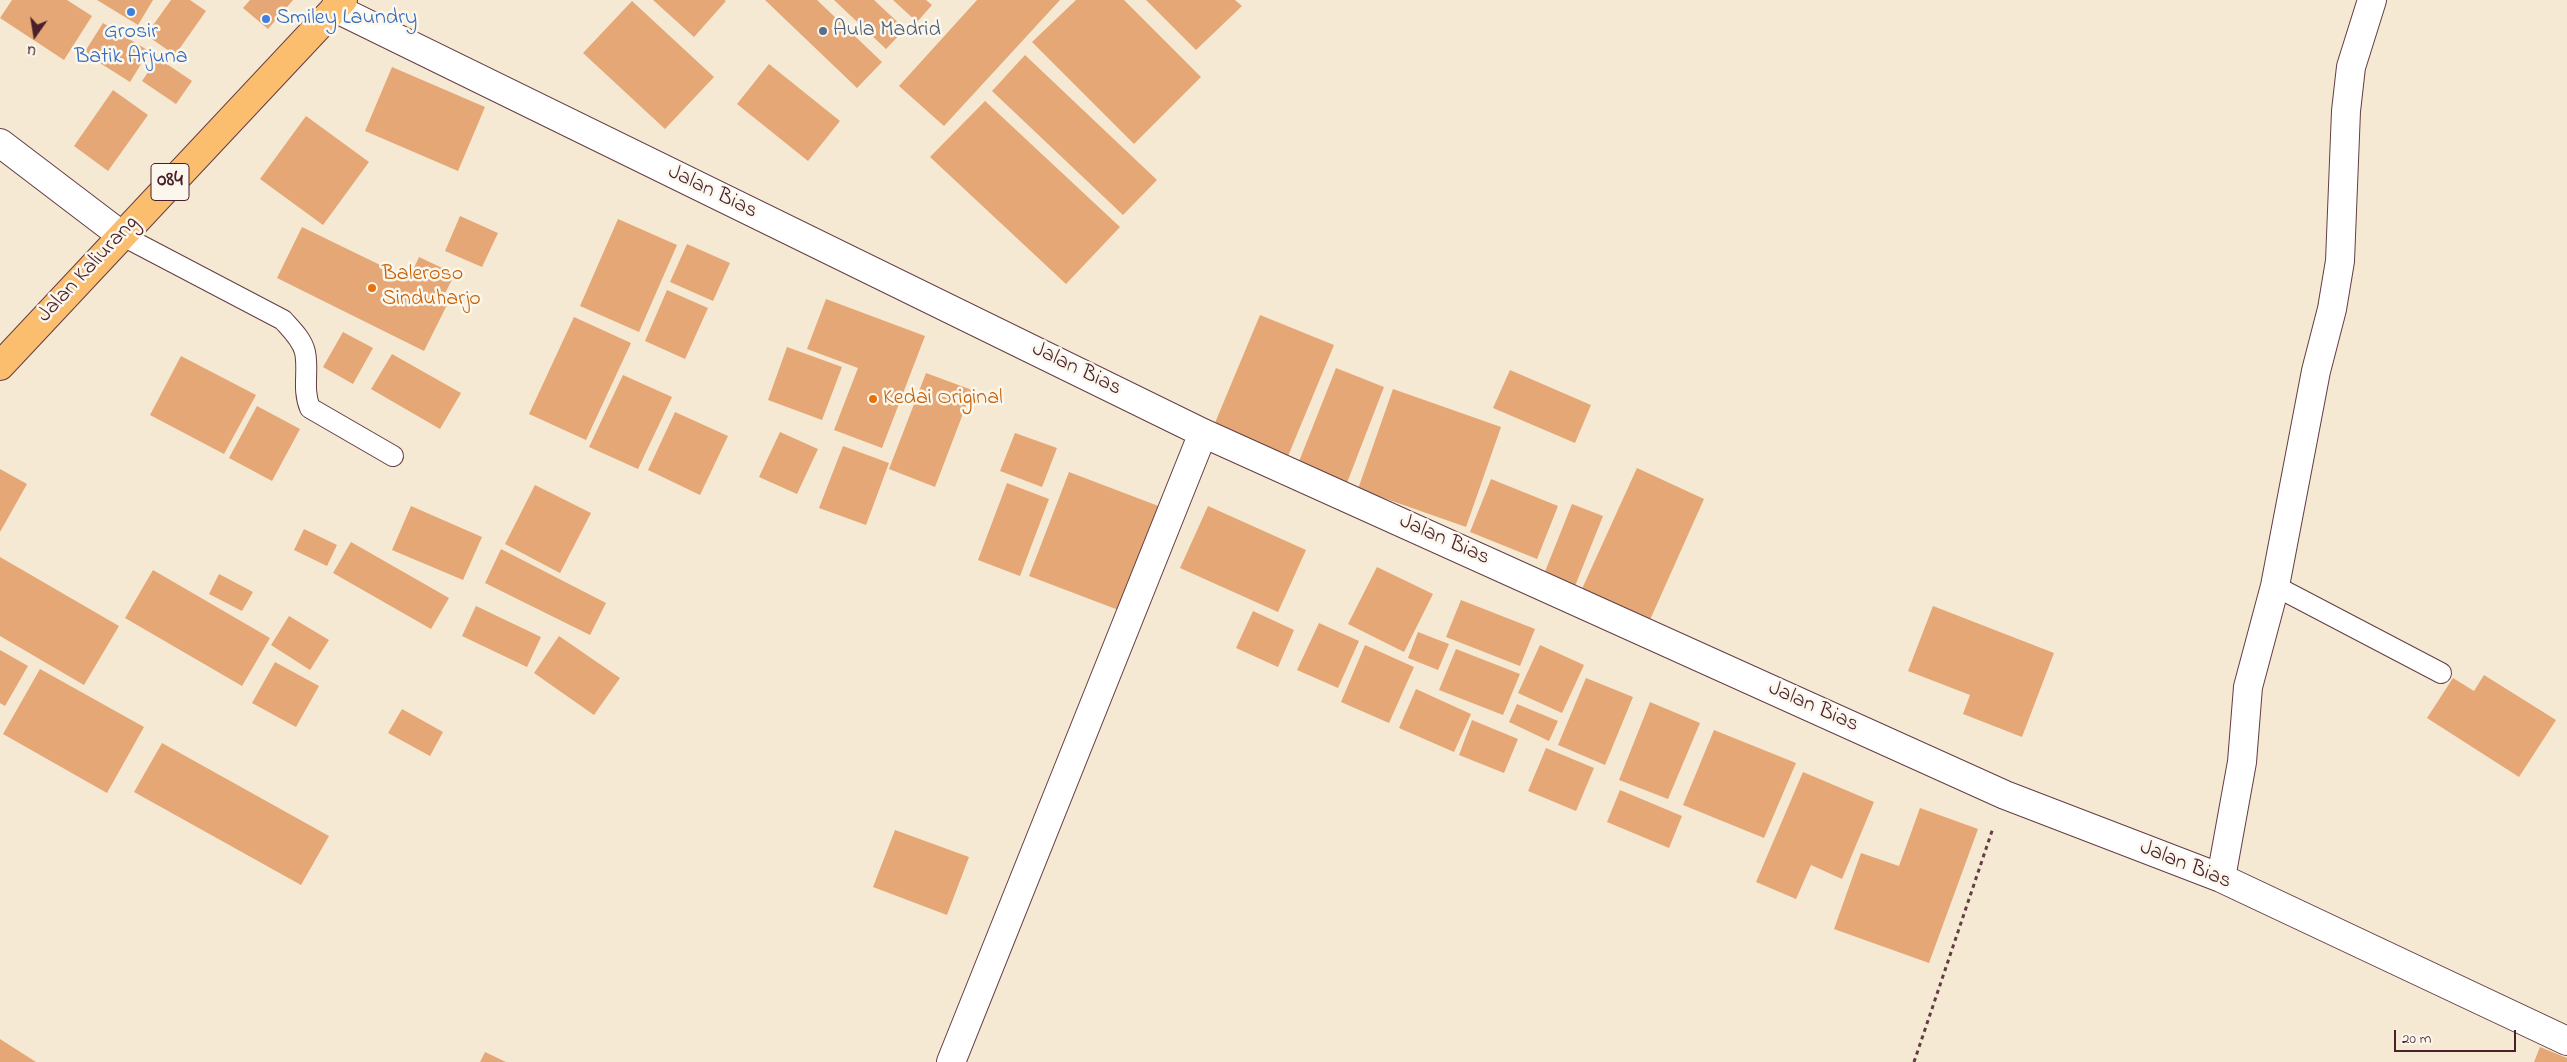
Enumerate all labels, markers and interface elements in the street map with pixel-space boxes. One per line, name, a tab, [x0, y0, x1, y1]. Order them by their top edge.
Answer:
marker: Grosir Batik Arjuna	[125, 6, 137, 18]
place label: Smiley Laundry	[276, 6, 417, 32]
north arrow	[10, 10, 60, 60]
marker: Smiley Laundry	[260, 13, 272, 25]
place label: Aula Madrid	[833, 18, 941, 44]
place label: Grosir Batik Arjuna	[74, 20, 188, 72]
marker: Aula Madrid	[817, 25, 829, 37]
text: U	[25, 39, 38, 61]
street label: Jalan Bias	[663, 160, 761, 226]
road number: 084	[151, 163, 189, 200]
street label: Jalan Kaliurang	[33, 211, 145, 329]
place label: Baleroso Sinduharjo	[382, 262, 481, 314]
marker: Baleroso Sinduharjo	[366, 282, 378, 294]
street label: Jalan Bias	[1027, 337, 1125, 403]
place label: Kedai Original	[883, 386, 1003, 412]
marker: Kedai Original	[867, 393, 879, 405]
street label: Jalan Bias	[1395, 509, 1493, 573]
street label: Jalan Bias	[1764, 676, 1862, 740]
street label: Jalan Bias	[2135, 836, 2235, 896]
scale bar	[2397, 1020, 2520, 1052]
text: 20 m	[2402, 1028, 2431, 1050]

